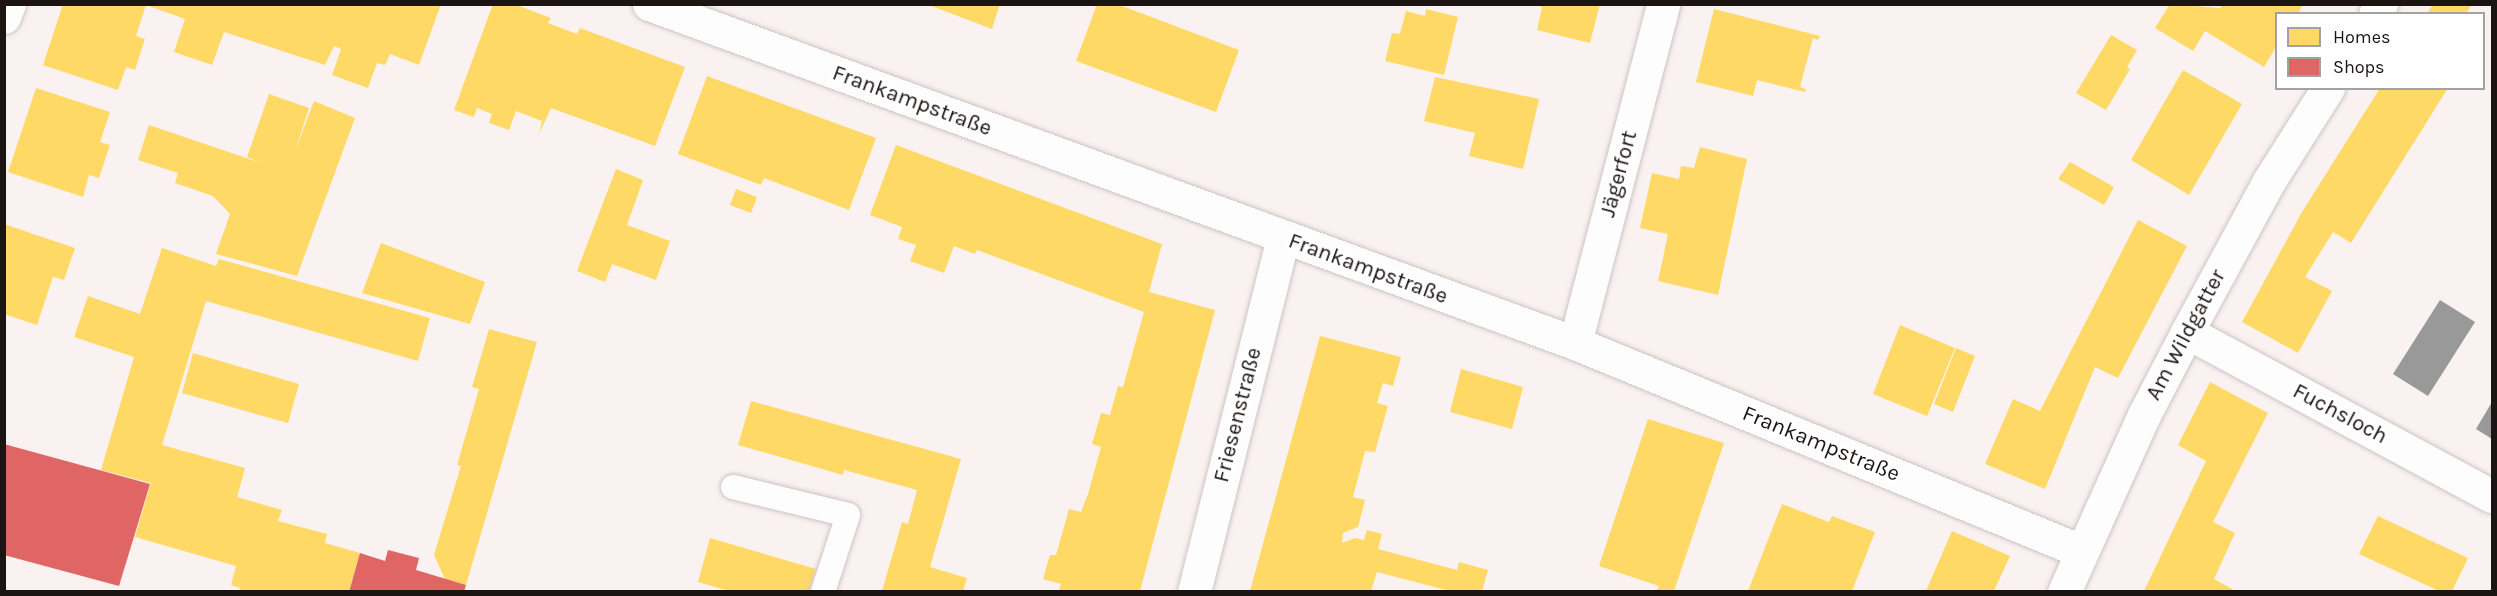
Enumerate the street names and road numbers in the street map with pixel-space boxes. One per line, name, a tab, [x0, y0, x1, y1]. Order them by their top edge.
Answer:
street label: Frankampstraße	[829, 60, 995, 142]
street label: Jägerfort	[1595, 128, 1643, 220]
street label: Frankampstraße	[1285, 228, 1451, 310]
street label: Am Wildgatter	[2140, 265, 2232, 405]
street label: Friesenstraße	[1208, 345, 1268, 485]
street label: Fuchsloch	[2288, 378, 2392, 450]
street label: Frankampstraße	[1738, 400, 1904, 488]

